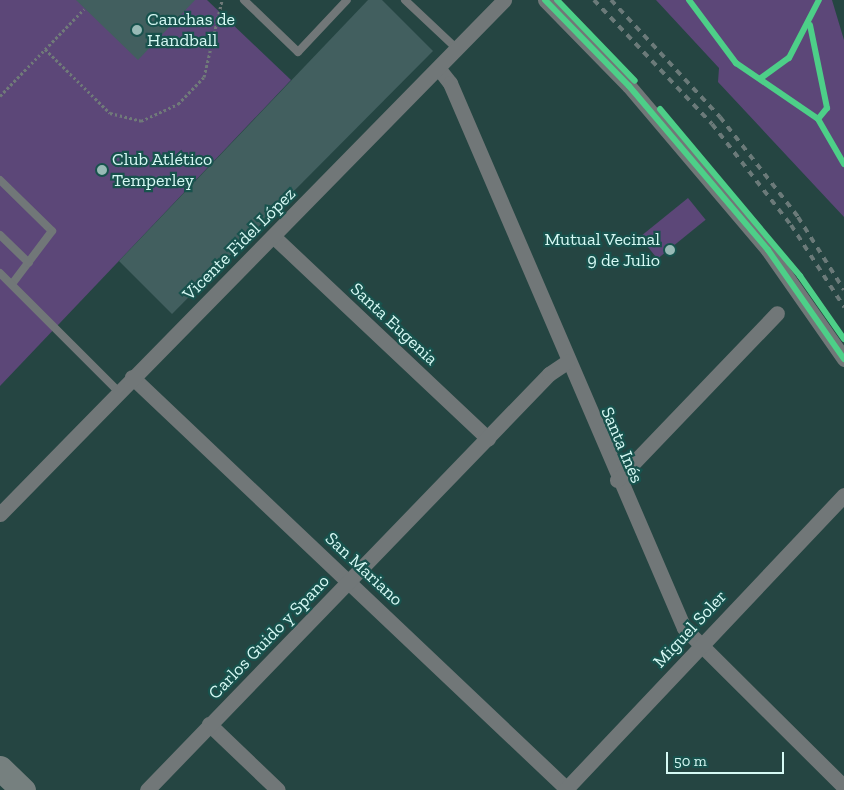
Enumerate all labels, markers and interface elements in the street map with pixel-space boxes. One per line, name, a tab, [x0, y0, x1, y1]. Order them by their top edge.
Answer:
place label: Canchas de Handball	[147, 9, 235, 52]
marker: Canchas de Handball	[131, 24, 143, 36]
place label: Club Atlético Temperley	[112, 149, 213, 192]
marker: Club Atlético Temperley	[96, 164, 108, 176]
street label: Vicente Fidel López	[178, 183, 300, 305]
place label: Mutual Vecinal 9 de Julio	[544, 229, 660, 272]
marker: Mutual Vecinal 9 de Julio	[664, 244, 676, 256]
street label: Santa Eugenia	[346, 278, 442, 370]
street label: Santa Inés	[596, 404, 648, 486]
street label: San Mariano	[321, 528, 407, 610]
street label: Carlos Guido y Spano	[204, 570, 334, 704]
street label: Miguel Soler	[649, 586, 731, 672]
scale bar	[669, 742, 786, 774]
text: 50 m	[674, 752, 707, 770]

